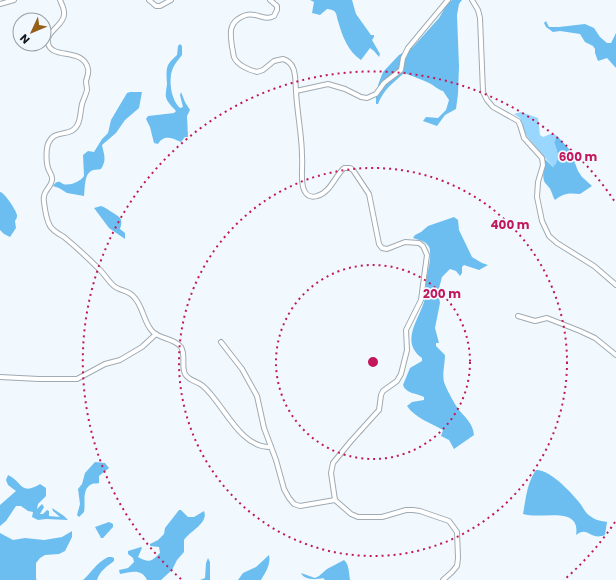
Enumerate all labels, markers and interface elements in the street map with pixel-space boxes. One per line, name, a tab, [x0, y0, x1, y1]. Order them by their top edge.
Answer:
north arrow	[12, 12, 52, 52]
text: N	[16, 30, 33, 47]
text: 600 m	[559, 148, 598, 165]
text: 400 m	[490, 216, 530, 233]
text: 200 m	[423, 285, 461, 302]
centre of rings	[366, 355, 380, 369]

